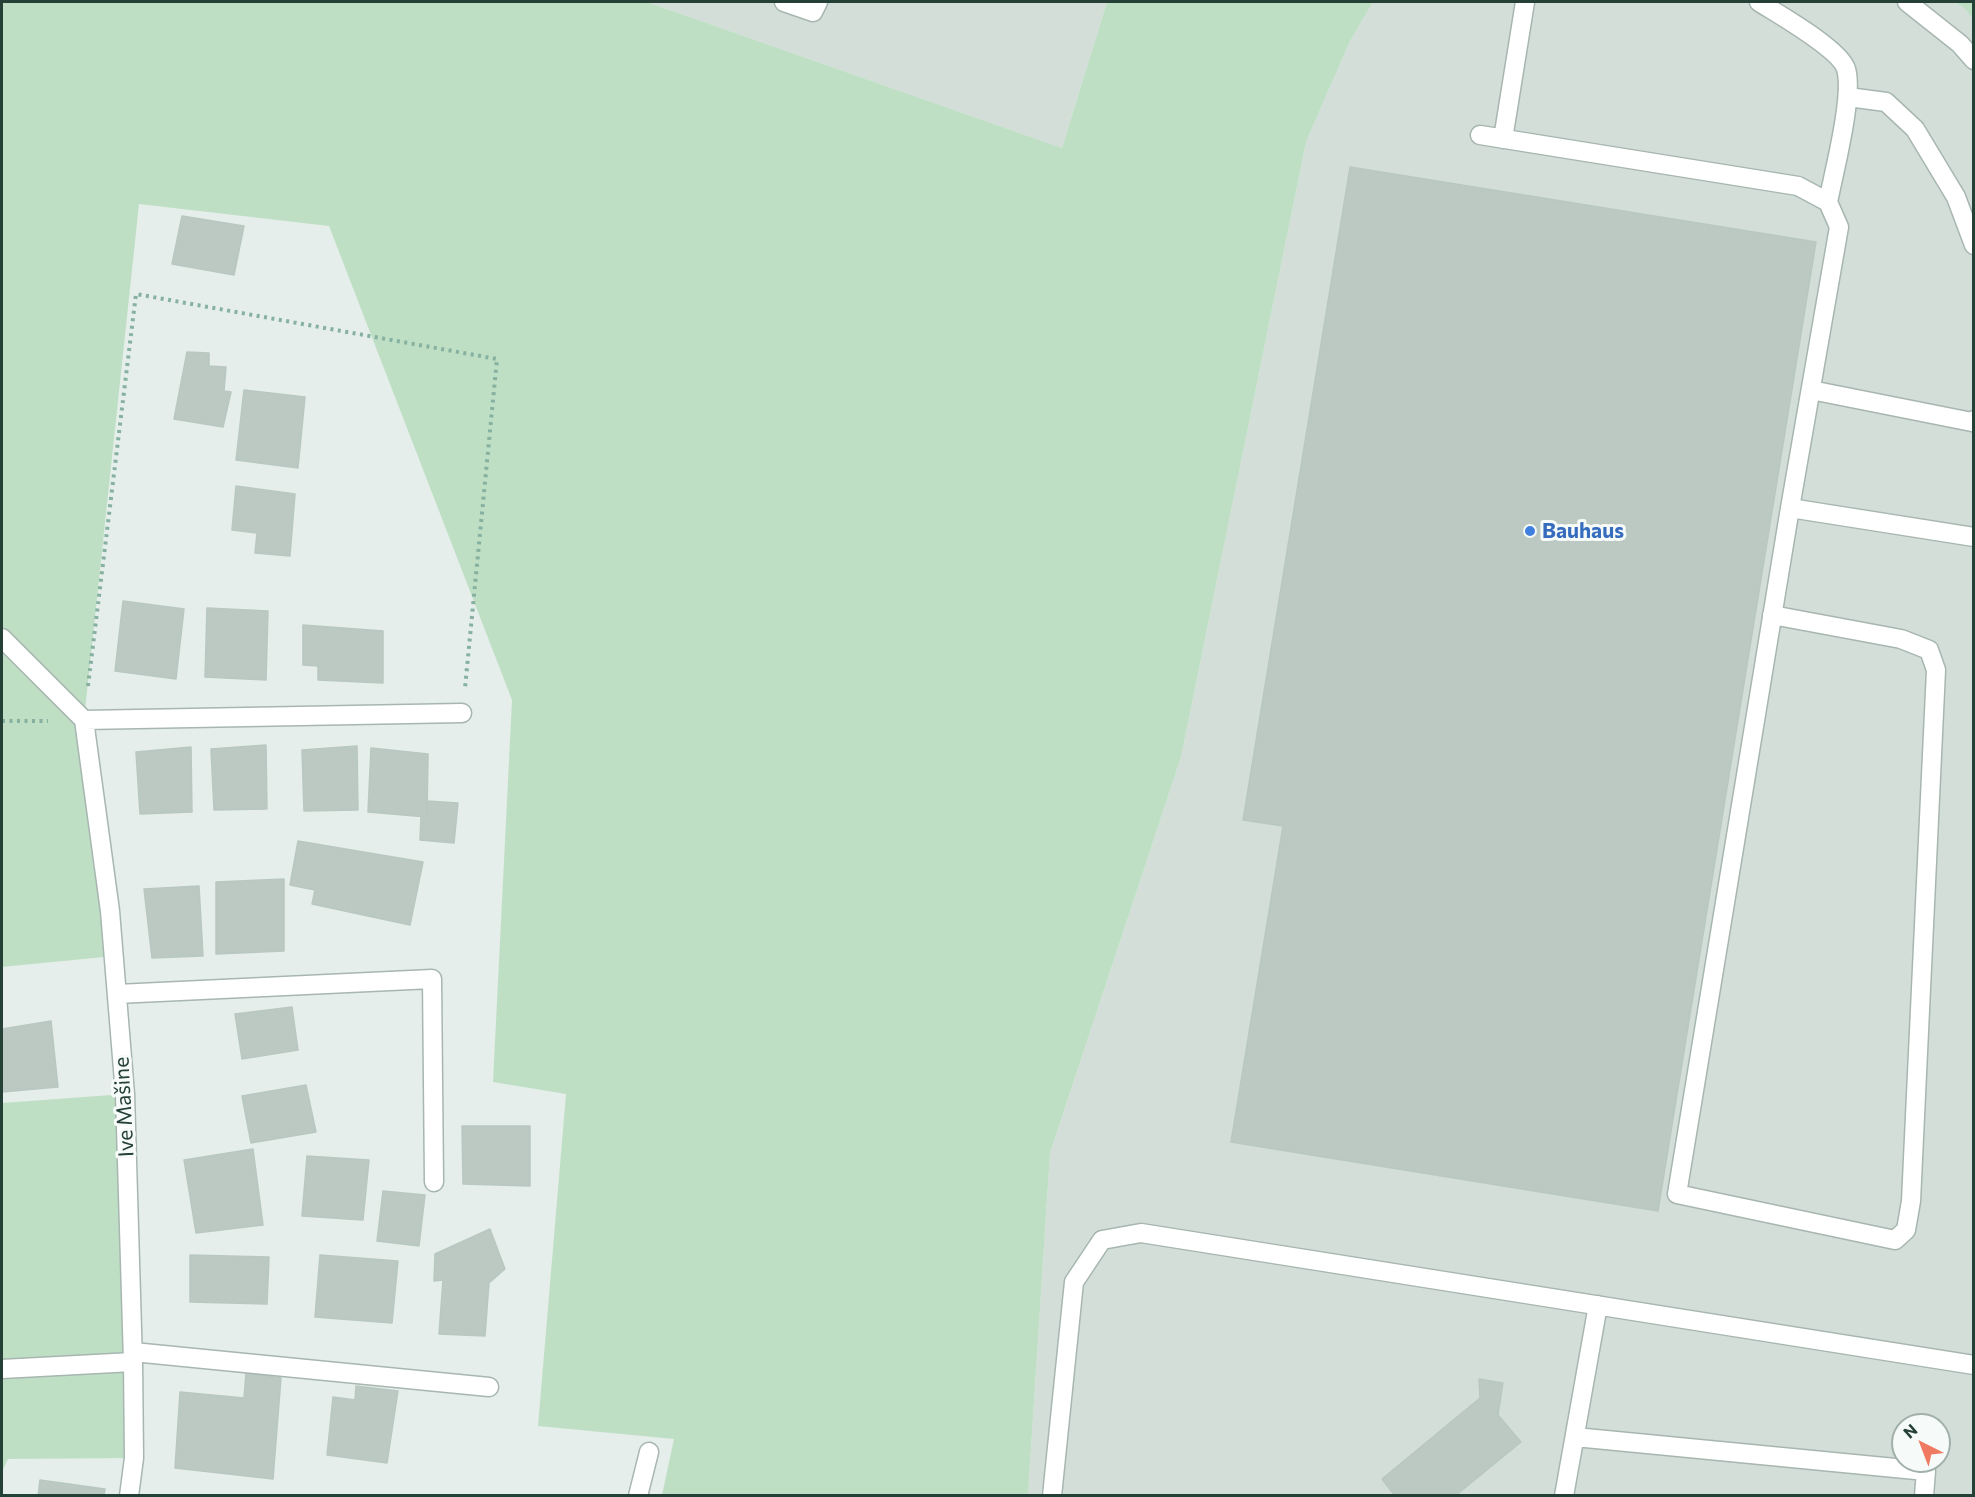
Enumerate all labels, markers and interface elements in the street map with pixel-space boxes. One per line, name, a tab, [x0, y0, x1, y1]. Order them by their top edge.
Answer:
place label: Bauhaus	[1542, 518, 1624, 544]
marker: Bauhaus	[1523, 524, 1537, 538]
street label: Ive Mašine	[109, 1056, 139, 1158]
north arrow	[1891, 1413, 1951, 1473]
text: N	[1899, 1420, 1921, 1442]

